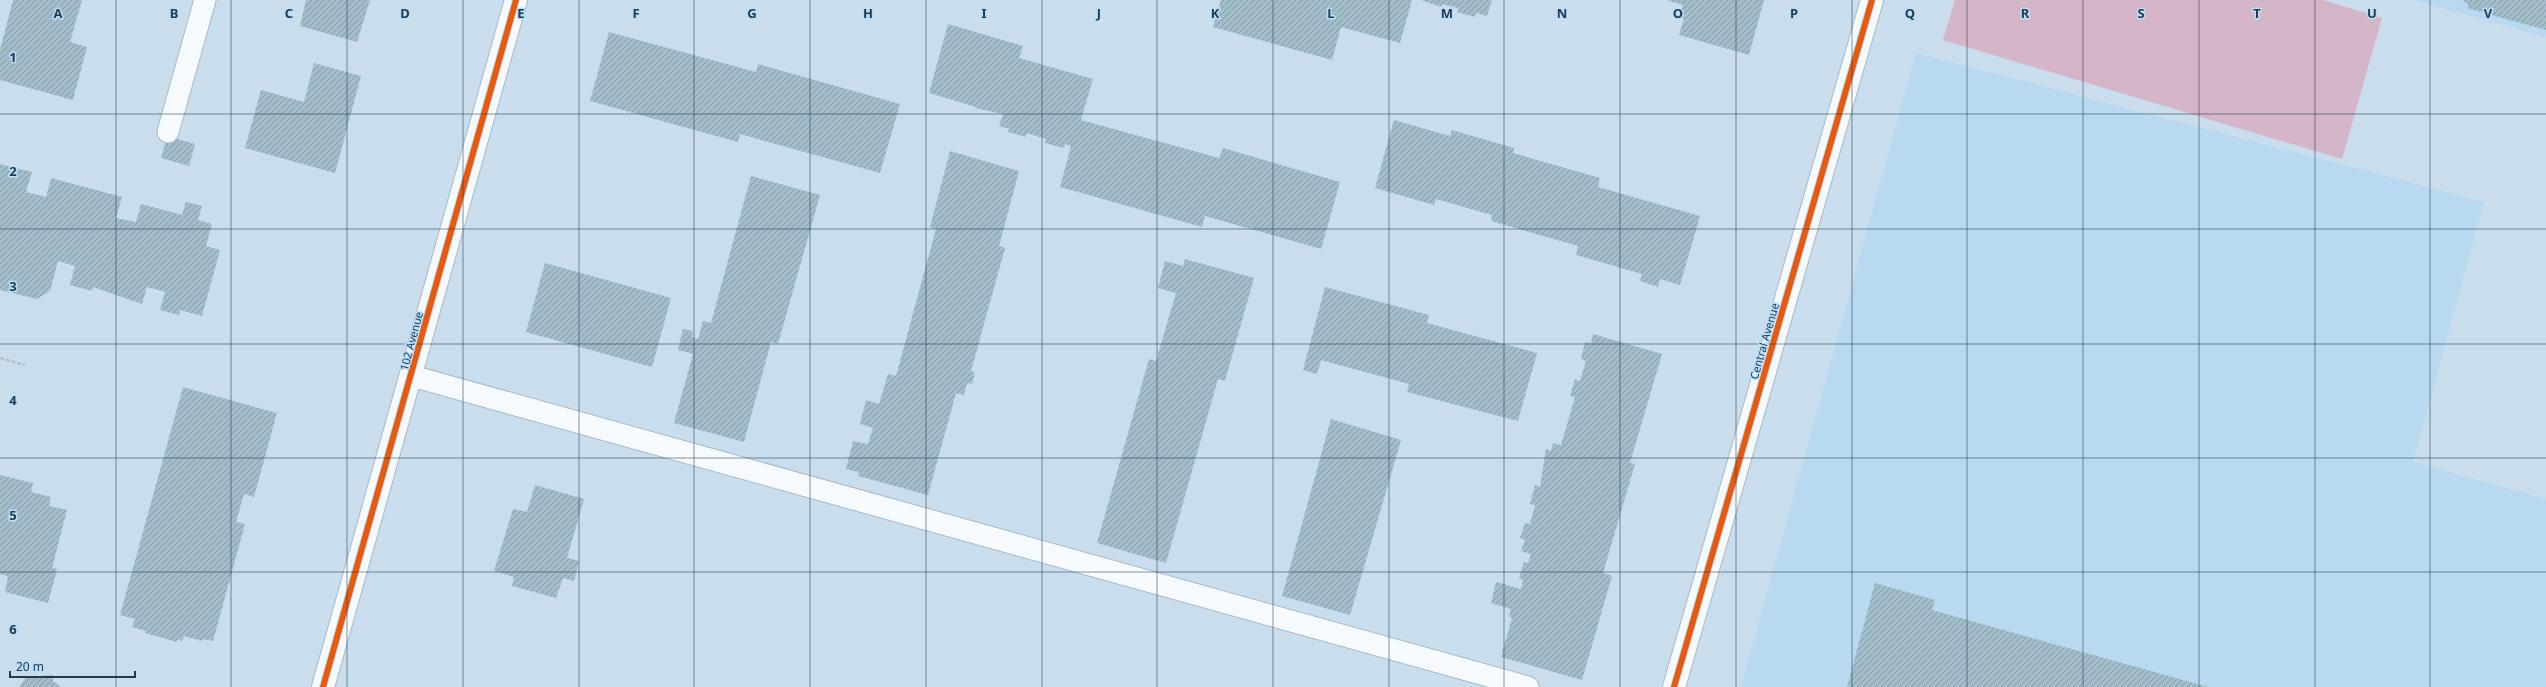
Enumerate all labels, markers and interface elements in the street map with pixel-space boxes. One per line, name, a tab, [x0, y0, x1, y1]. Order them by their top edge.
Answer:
text: A	[54, 4, 63, 22]
text: B	[170, 4, 178, 22]
text: C	[285, 4, 293, 22]
text: D	[400, 4, 410, 22]
text: E	[517, 4, 525, 22]
text: F	[632, 4, 640, 22]
text: G	[747, 4, 757, 22]
text: H	[863, 4, 873, 22]
text: I	[981, 4, 987, 22]
text: J	[1096, 4, 1101, 22]
text: K	[1211, 4, 1220, 22]
text: L	[1327, 4, 1335, 22]
text: M	[1441, 4, 1453, 22]
text: N	[1557, 4, 1567, 22]
text: O	[1673, 4, 1683, 22]
text: P	[1790, 4, 1798, 22]
text: Q	[1905, 4, 1915, 22]
text: R	[2021, 4, 2030, 22]
text: S	[2137, 4, 2145, 22]
text: T	[2253, 4, 2261, 22]
text: U	[2367, 4, 2377, 22]
text: V	[2484, 4, 2493, 22]
text: 1	[9, 48, 17, 66]
text: 2	[9, 162, 17, 180]
text: 3	[9, 277, 17, 295]
street label: Central Avenue	[1746, 301, 1782, 381]
street label: 102 Avenue	[396, 310, 426, 372]
text: 4	[9, 391, 17, 409]
text: 5	[9, 506, 17, 524]
text: 6	[9, 620, 17, 638]
scale bar	[10, 653, 135, 679]
text: 20 m	[16, 658, 44, 675]

